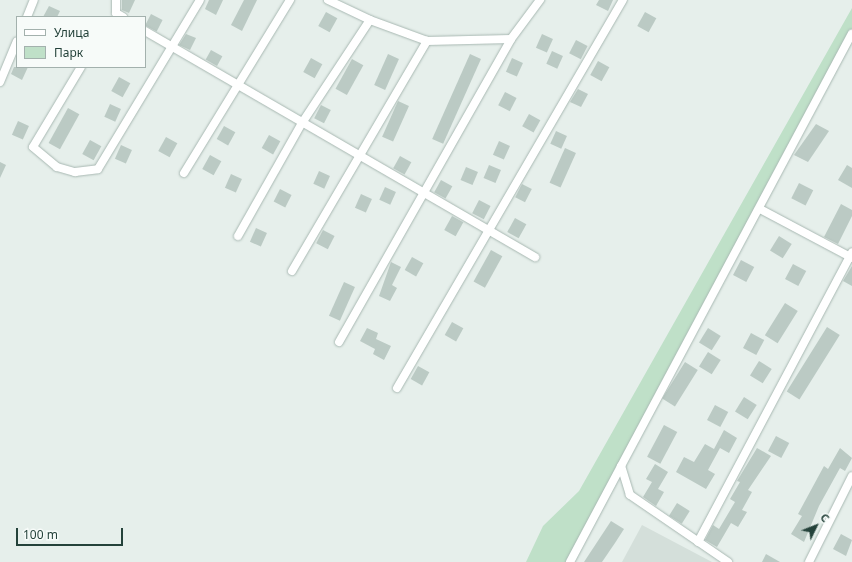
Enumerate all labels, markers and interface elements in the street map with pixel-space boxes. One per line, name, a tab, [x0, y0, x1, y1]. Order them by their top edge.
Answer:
legend	[16, 16, 146, 68]
text: Улица	[54, 24, 89, 41]
text: Парк	[54, 44, 83, 61]
north arrow	[796, 506, 836, 546]
text: С	[817, 510, 833, 525]
scale bar	[18, 520, 125, 546]
text: 100 m	[23, 526, 58, 543]

